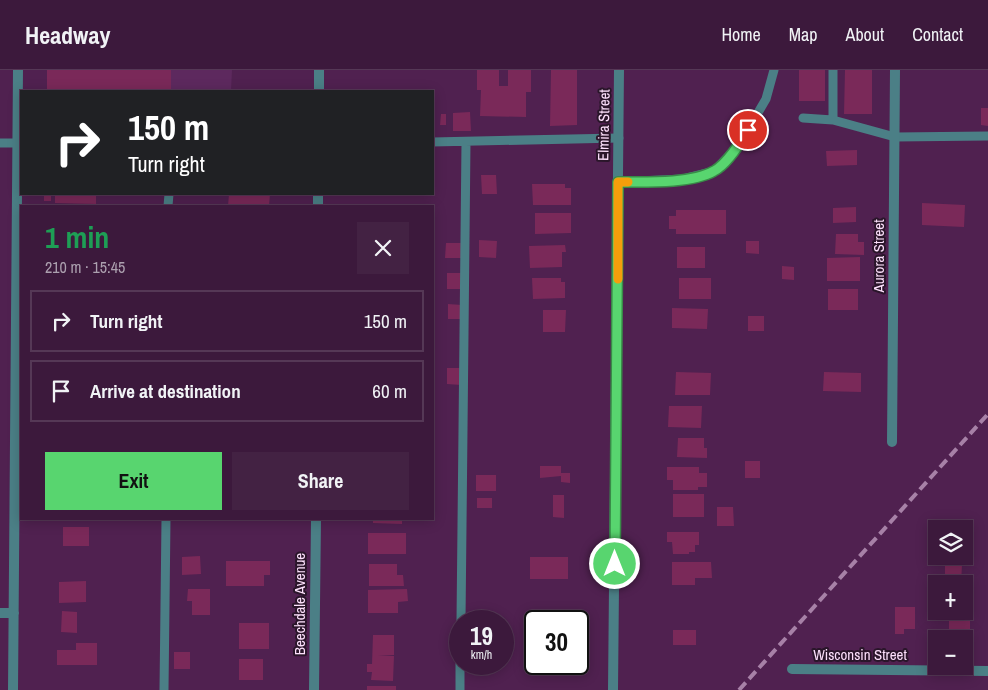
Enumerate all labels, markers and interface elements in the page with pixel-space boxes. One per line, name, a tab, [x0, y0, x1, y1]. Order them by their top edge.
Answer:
text: Headway	[25, 19, 110, 51]
text: Home	[721, 22, 761, 47]
text: Map	[789, 22, 818, 47]
text: About	[846, 22, 884, 47]
text: Contact	[912, 22, 963, 47]
street label: Elmira Street	[592, 88, 615, 161]
text: 150 m	[128, 104, 209, 151]
pin	[727, 109, 769, 151]
icon: right	[45, 110, 110, 175]
icon: arrive	[734, 116, 762, 144]
text: Turn right	[128, 149, 205, 179]
text: 1 min	[45, 217, 109, 257]
street label: Aurora Street	[868, 219, 889, 294]
button: close	[357, 222, 409, 274]
text: 210 m · 15:45	[45, 256, 125, 278]
icon: right	[47, 307, 75, 335]
text: Turn right	[90, 308, 162, 334]
text: 150 m	[364, 308, 407, 334]
icon: arrive	[47, 377, 75, 405]
text: Arrive at destination	[90, 378, 241, 404]
text: 60 m	[372, 378, 407, 404]
button: Exit	[45, 452, 222, 510]
button: Share	[232, 452, 409, 510]
map controls	[928, 520, 973, 675]
button: layers	[928, 520, 973, 565]
position arrow	[588, 537, 640, 589]
street label: Beechdale Avenue	[289, 553, 310, 655]
button: +	[928, 575, 973, 620]
speed limit sign: 30	[524, 610, 589, 675]
text: 19	[470, 619, 493, 653]
button: −	[928, 630, 973, 675]
street label: Wisconsin Street	[813, 644, 907, 665]
text: km/h	[471, 647, 492, 663]

